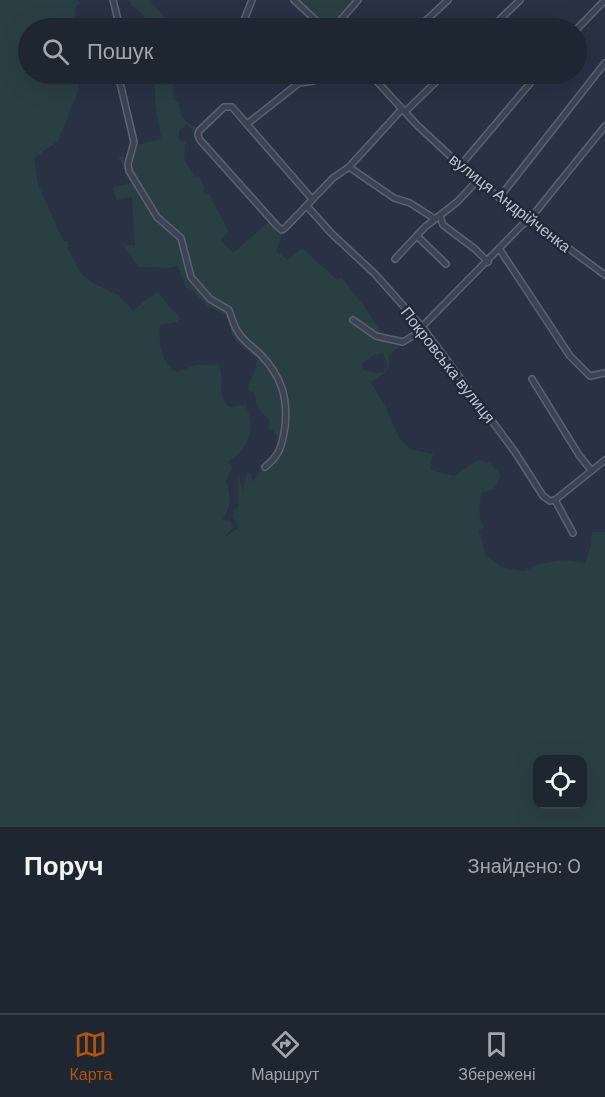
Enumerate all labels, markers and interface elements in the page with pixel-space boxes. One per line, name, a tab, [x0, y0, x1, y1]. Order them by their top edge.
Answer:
search box	[18, 18, 587, 84]
icon: search	[39, 35, 72, 68]
text: Пошук	[87, 37, 153, 66]
street label: вулиця Андрійченка	[445, 149, 575, 257]
street label: Покровська вулиця	[396, 302, 500, 428]
map controls	[533, 755, 587, 809]
button: locate	[533, 755, 587, 809]
text: Поруч	[24, 849, 104, 883]
text: Знайдено: 0	[468, 853, 581, 879]
tab: Карта	[69, 1028, 112, 1085]
tab: Маршрут	[251, 1028, 319, 1085]
tab: Збережені	[458, 1028, 536, 1085]

